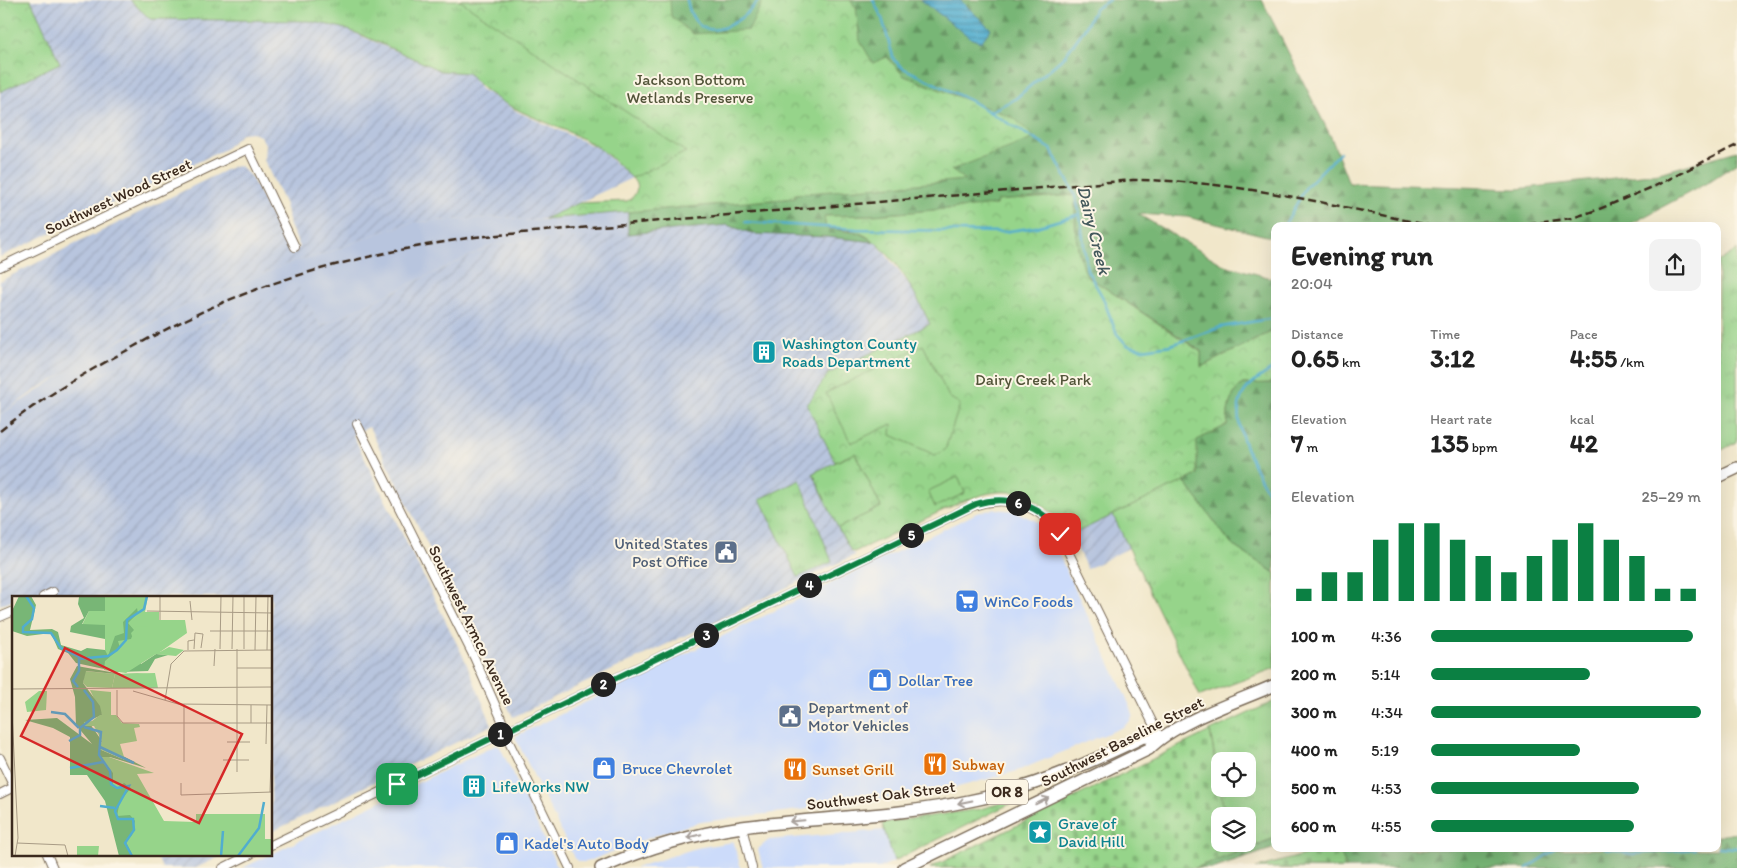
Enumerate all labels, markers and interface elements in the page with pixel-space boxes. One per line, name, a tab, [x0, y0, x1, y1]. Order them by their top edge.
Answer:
park label: Jackson Bottom Wetlands Preserve	[627, 70, 754, 107]
street label: Southwest Wood Street	[42, 154, 195, 239]
water label: Dairy Creek	[1072, 183, 1116, 278]
text: Evening run	[1291, 238, 1433, 272]
button: share	[1649, 239, 1701, 291]
text: 20:04	[1291, 274, 1333, 293]
text: Distance	[1291, 326, 1343, 343]
text: Time	[1430, 326, 1460, 343]
text: Pace	[1570, 326, 1598, 343]
place label: Washington County Roads Department	[782, 334, 917, 371]
building icon: Washington County Roads Department	[751, 339, 777, 365]
text: 0.65	[1291, 343, 1339, 373]
text: 3:12	[1430, 343, 1475, 373]
text: 4:55	[1570, 343, 1617, 373]
text: km	[1339, 354, 1361, 371]
text: /km	[1617, 354, 1645, 371]
park label: Dairy Creek Park	[975, 370, 1092, 389]
text: Elevation	[1291, 411, 1347, 428]
text: Heart rate	[1430, 411, 1492, 428]
text: kcal	[1570, 411, 1595, 428]
text: 7	[1291, 428, 1303, 458]
text: 135	[1430, 428, 1469, 458]
text: 42	[1570, 428, 1598, 458]
text: m	[1303, 439, 1318, 456]
text: bpm	[1469, 439, 1498, 456]
text: Elevation	[1291, 487, 1355, 506]
text: 25–29 m	[1641, 487, 1701, 506]
pin: 6	[1006, 490, 1030, 516]
text: 6	[1015, 495, 1022, 512]
pin	[1039, 513, 1081, 555]
icon: check	[1046, 520, 1074, 548]
pin: 5	[898, 522, 924, 548]
text: 5	[908, 527, 915, 544]
place label: United States Post Office	[614, 534, 708, 571]
public building icon: United States Post Office	[713, 539, 739, 565]
street label: Southwest Armco Avenue	[425, 542, 519, 708]
pin: 4	[796, 572, 822, 598]
text: 4	[805, 577, 814, 594]
supermarket icon: WinCo Foods	[954, 588, 980, 614]
place label: WinCo Foods	[984, 592, 1073, 611]
inset map	[12, 596, 272, 856]
pin: 3	[694, 622, 718, 648]
text: 3	[703, 627, 710, 644]
text: 100 m	[1291, 627, 1335, 646]
text: 4:36	[1371, 627, 1402, 646]
text: 200 m	[1291, 665, 1336, 684]
text: 5:14	[1371, 665, 1400, 684]
shop icon: Dollar Tree	[867, 667, 893, 693]
place label: Dollar Tree	[898, 671, 973, 690]
pin: 2	[590, 672, 616, 696]
text: 2	[600, 676, 607, 693]
street label: Southwest Baseline Street	[1038, 692, 1207, 791]
place label: Department of Motor Vehicles	[808, 698, 909, 735]
public building icon: Department of Motor Vehicles	[777, 703, 803, 729]
text: 300 m	[1291, 703, 1337, 722]
text: 4:34	[1371, 703, 1403, 722]
pin: 1	[488, 722, 512, 746]
text: 1	[497, 726, 504, 743]
text: 400 m	[1291, 741, 1337, 760]
text: 5:19	[1371, 741, 1399, 760]
restaurant icon: Subway	[922, 751, 948, 777]
map controls	[1211, 752, 1256, 852]
button: locate	[1211, 752, 1256, 797]
shop icon: Bruce Chevrolet	[591, 755, 617, 781]
place label: Subway	[952, 755, 1005, 774]
restaurant icon: Sunset Grill	[782, 756, 808, 782]
place label: Bruce Chevrolet	[622, 759, 732, 778]
place label: Sunset Grill	[812, 760, 894, 779]
pin	[376, 763, 418, 805]
icon: arrive	[383, 770, 411, 798]
building icon: LifeWorks NW	[461, 773, 487, 799]
place label: LifeWorks NW	[492, 777, 589, 796]
street label: Southwest Oak Street	[806, 777, 956, 814]
text: 500 m	[1291, 779, 1336, 798]
text: 4:53	[1371, 779, 1402, 798]
road number: OR 8	[986, 780, 1028, 804]
one-way arrow	[1034, 796, 1049, 805]
one-way arrow	[958, 798, 974, 807]
button: layers	[1211, 807, 1256, 852]
place label: Grave of David Hill	[1058, 814, 1125, 851]
one-way arrow	[789, 816, 805, 826]
text: 600 m	[1291, 817, 1336, 836]
text: 4:55	[1371, 817, 1401, 836]
place icon: Grave of David Hill	[1027, 819, 1053, 845]
shop icon: Kadel's Auto Body	[494, 830, 520, 856]
one-way arrow	[686, 832, 702, 841]
place label: Kadel's Auto Body	[524, 834, 649, 853]

